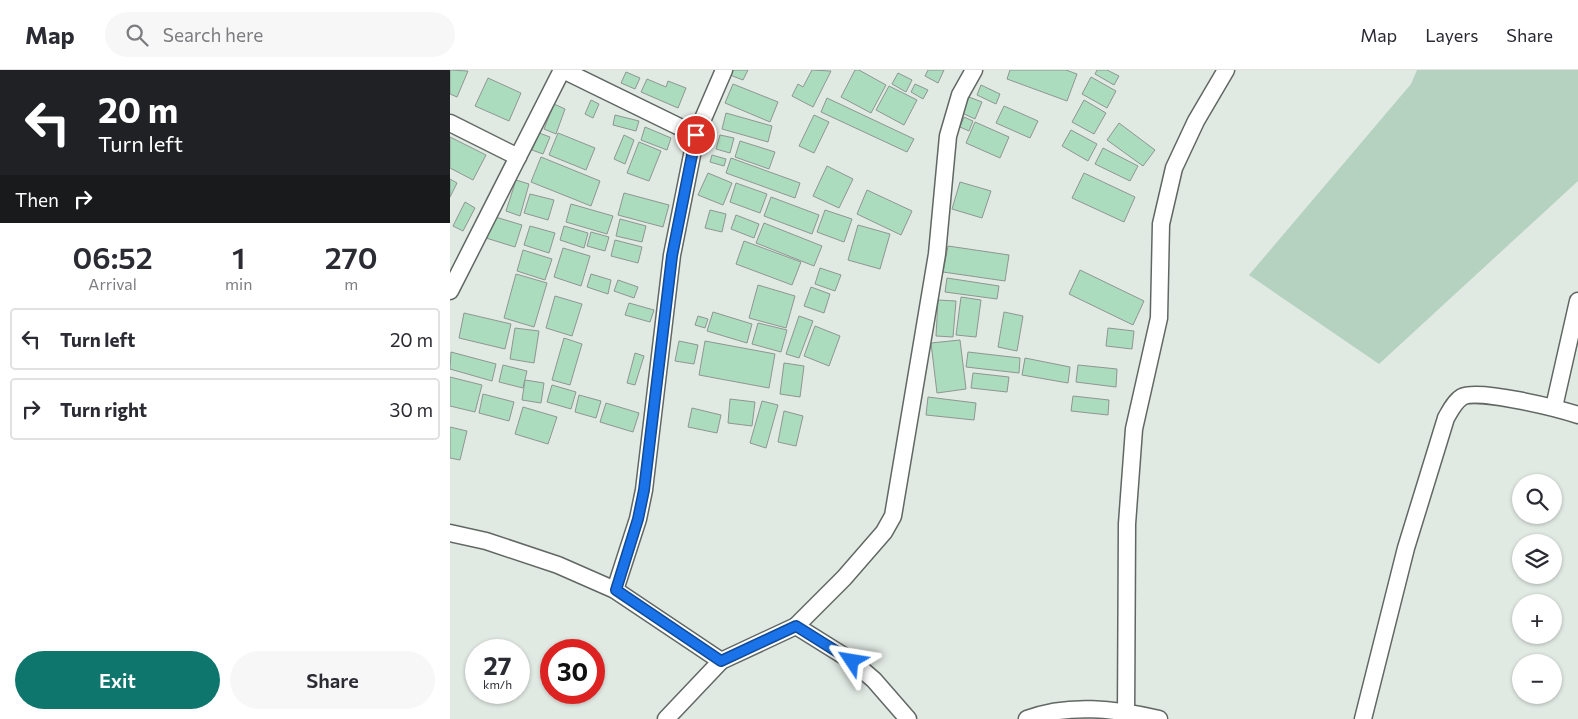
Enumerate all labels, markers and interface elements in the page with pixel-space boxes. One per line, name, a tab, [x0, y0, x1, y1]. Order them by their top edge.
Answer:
search box	[105, 12, 455, 57]
text: Map	[25, 20, 75, 49]
icon: search	[123, 21, 151, 49]
text: Search here	[163, 23, 263, 46]
text: Map	[1360, 24, 1397, 46]
text: Layers	[1425, 24, 1478, 46]
text: Share	[1506, 24, 1553, 46]
text: 20 m	[98, 87, 178, 130]
icon: left	[15, 90, 80, 155]
pin	[675, 114, 717, 156]
icon: arrive	[682, 121, 710, 149]
text: Turn left	[98, 130, 183, 157]
icon: right	[69, 185, 97, 213]
text: Then	[15, 188, 59, 211]
text: 06:52	[72, 238, 153, 275]
text: 1	[232, 238, 245, 275]
text: 270	[325, 238, 378, 275]
text: Arrival	[88, 274, 137, 293]
text: min	[225, 274, 252, 293]
text: m	[344, 274, 358, 293]
icon: left	[17, 325, 45, 353]
text: Turn left	[60, 328, 135, 351]
text: 20 m	[390, 328, 433, 351]
icon: right	[17, 395, 45, 423]
text: Turn right	[60, 398, 147, 421]
text: 30 m	[390, 398, 433, 421]
map controls	[1512, 474, 1562, 704]
button: search	[1512, 474, 1562, 524]
button: layers	[1512, 534, 1562, 584]
button: +	[1512, 594, 1562, 644]
position arrow	[825, 634, 877, 686]
speed limit sign: 30	[540, 639, 605, 704]
text: 27	[484, 650, 511, 680]
button: Exit	[15, 651, 220, 709]
button: Share	[230, 651, 435, 709]
button: −	[1512, 654, 1562, 704]
text: km/h	[483, 677, 512, 691]

